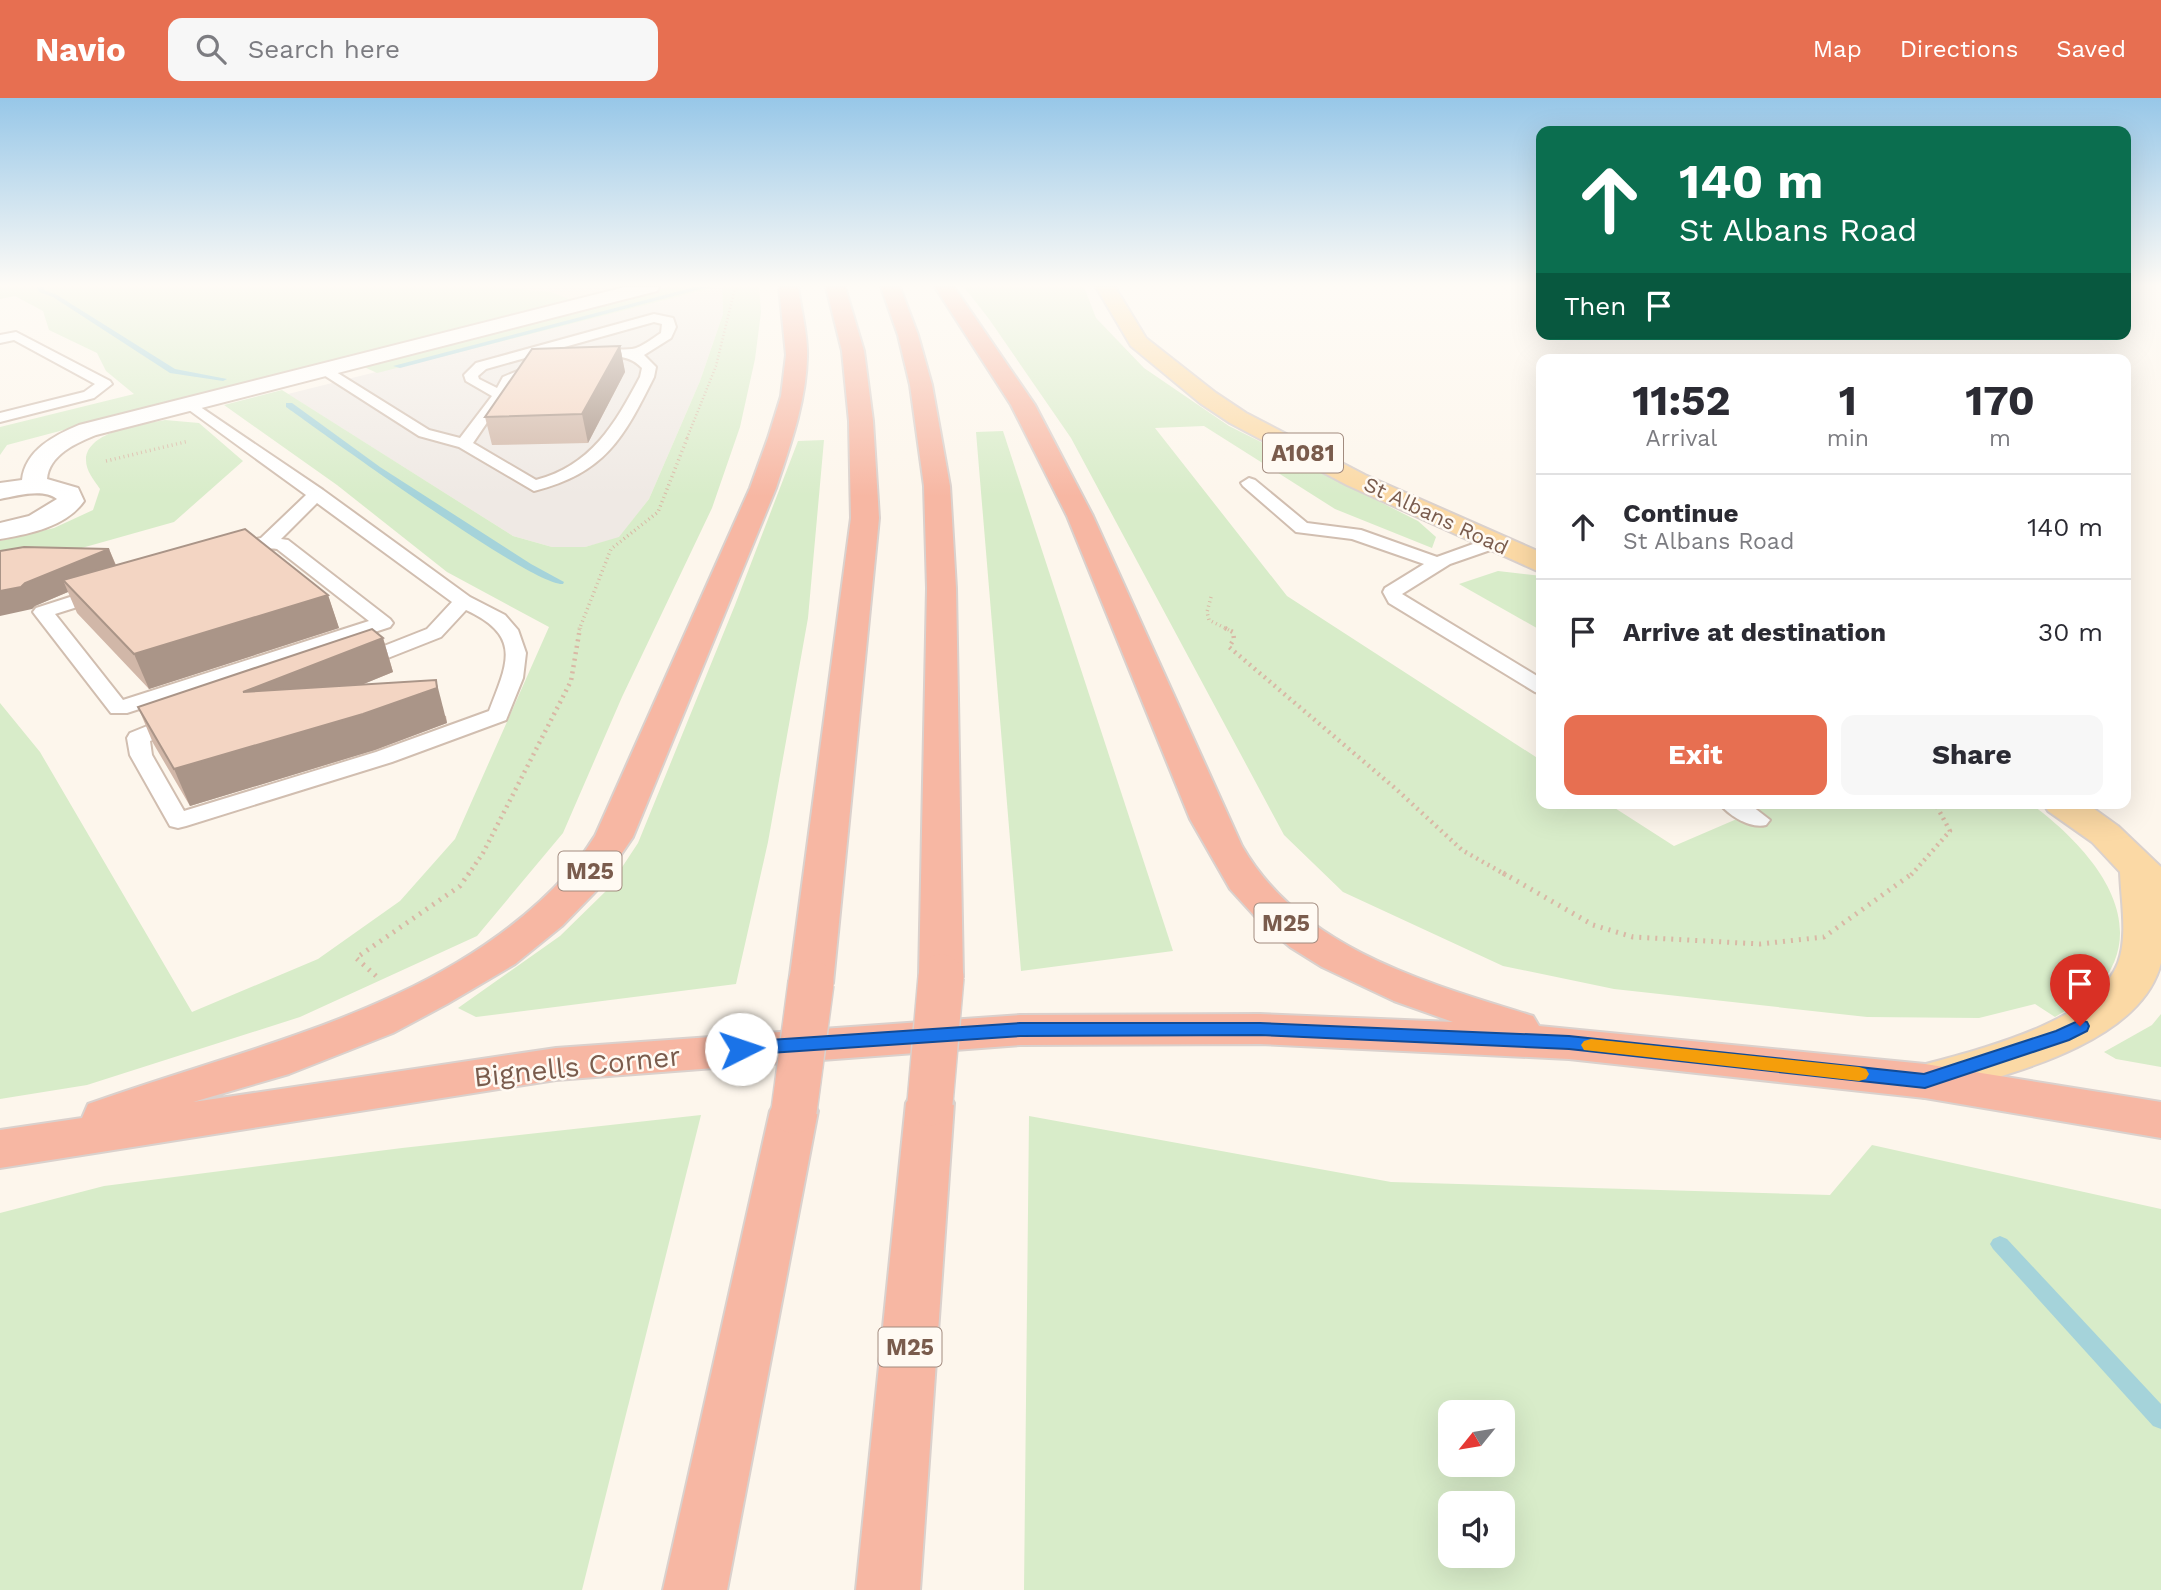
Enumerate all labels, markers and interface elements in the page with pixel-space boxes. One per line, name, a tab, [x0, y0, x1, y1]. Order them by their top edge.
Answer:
search box	[168, 18, 658, 81]
text: Navio	[35, 30, 126, 69]
icon: search	[192, 30, 230, 68]
text: Search here	[248, 34, 400, 64]
text: Map	[1813, 35, 1862, 63]
text: Directions	[1900, 35, 2018, 63]
text: Saved	[2056, 35, 2126, 63]
text: 140 m	[1679, 152, 1823, 210]
icon: ahead	[1564, 154, 1655, 245]
text: St Albans Road	[1679, 211, 1917, 249]
icon: arrive	[1640, 287, 1678, 325]
text: Then	[1564, 291, 1626, 321]
text: 11:52	[1632, 376, 1731, 425]
text: 1	[1839, 376, 1857, 425]
text: 170	[1965, 376, 2035, 425]
text: Arrival	[1645, 425, 1717, 452]
text: min	[1827, 425, 1869, 452]
text: m	[1989, 425, 2011, 452]
road number: A1081	[1263, 434, 1343, 472]
street label: St Albans Road	[1360, 471, 1512, 560]
text: Continue	[1623, 498, 1739, 528]
icon: ahead	[1564, 508, 1602, 546]
text: 140 m	[2027, 512, 2103, 542]
text: St Albans Road	[1623, 528, 1794, 555]
icon: arrive	[1564, 613, 1602, 651]
text: Arrive at destination	[1623, 617, 1886, 647]
text: 30 m	[2038, 617, 2103, 647]
button: Exit	[1564, 715, 1827, 795]
button: Share	[1841, 715, 2103, 795]
road number: M25	[558, 852, 622, 890]
road number: M25	[1254, 904, 1318, 943]
pin	[2050, 954, 2110, 1026]
icon: arrive	[2061, 965, 2099, 1003]
position arrow	[704, 1012, 778, 1086]
street label: Bignells Corner	[472, 1039, 682, 1094]
road number: M25	[878, 1328, 942, 1366]
north arrow	[1438, 1400, 1516, 1477]
map controls	[1438, 1400, 1515, 1568]
button: sound	[1438, 1491, 1515, 1568]

